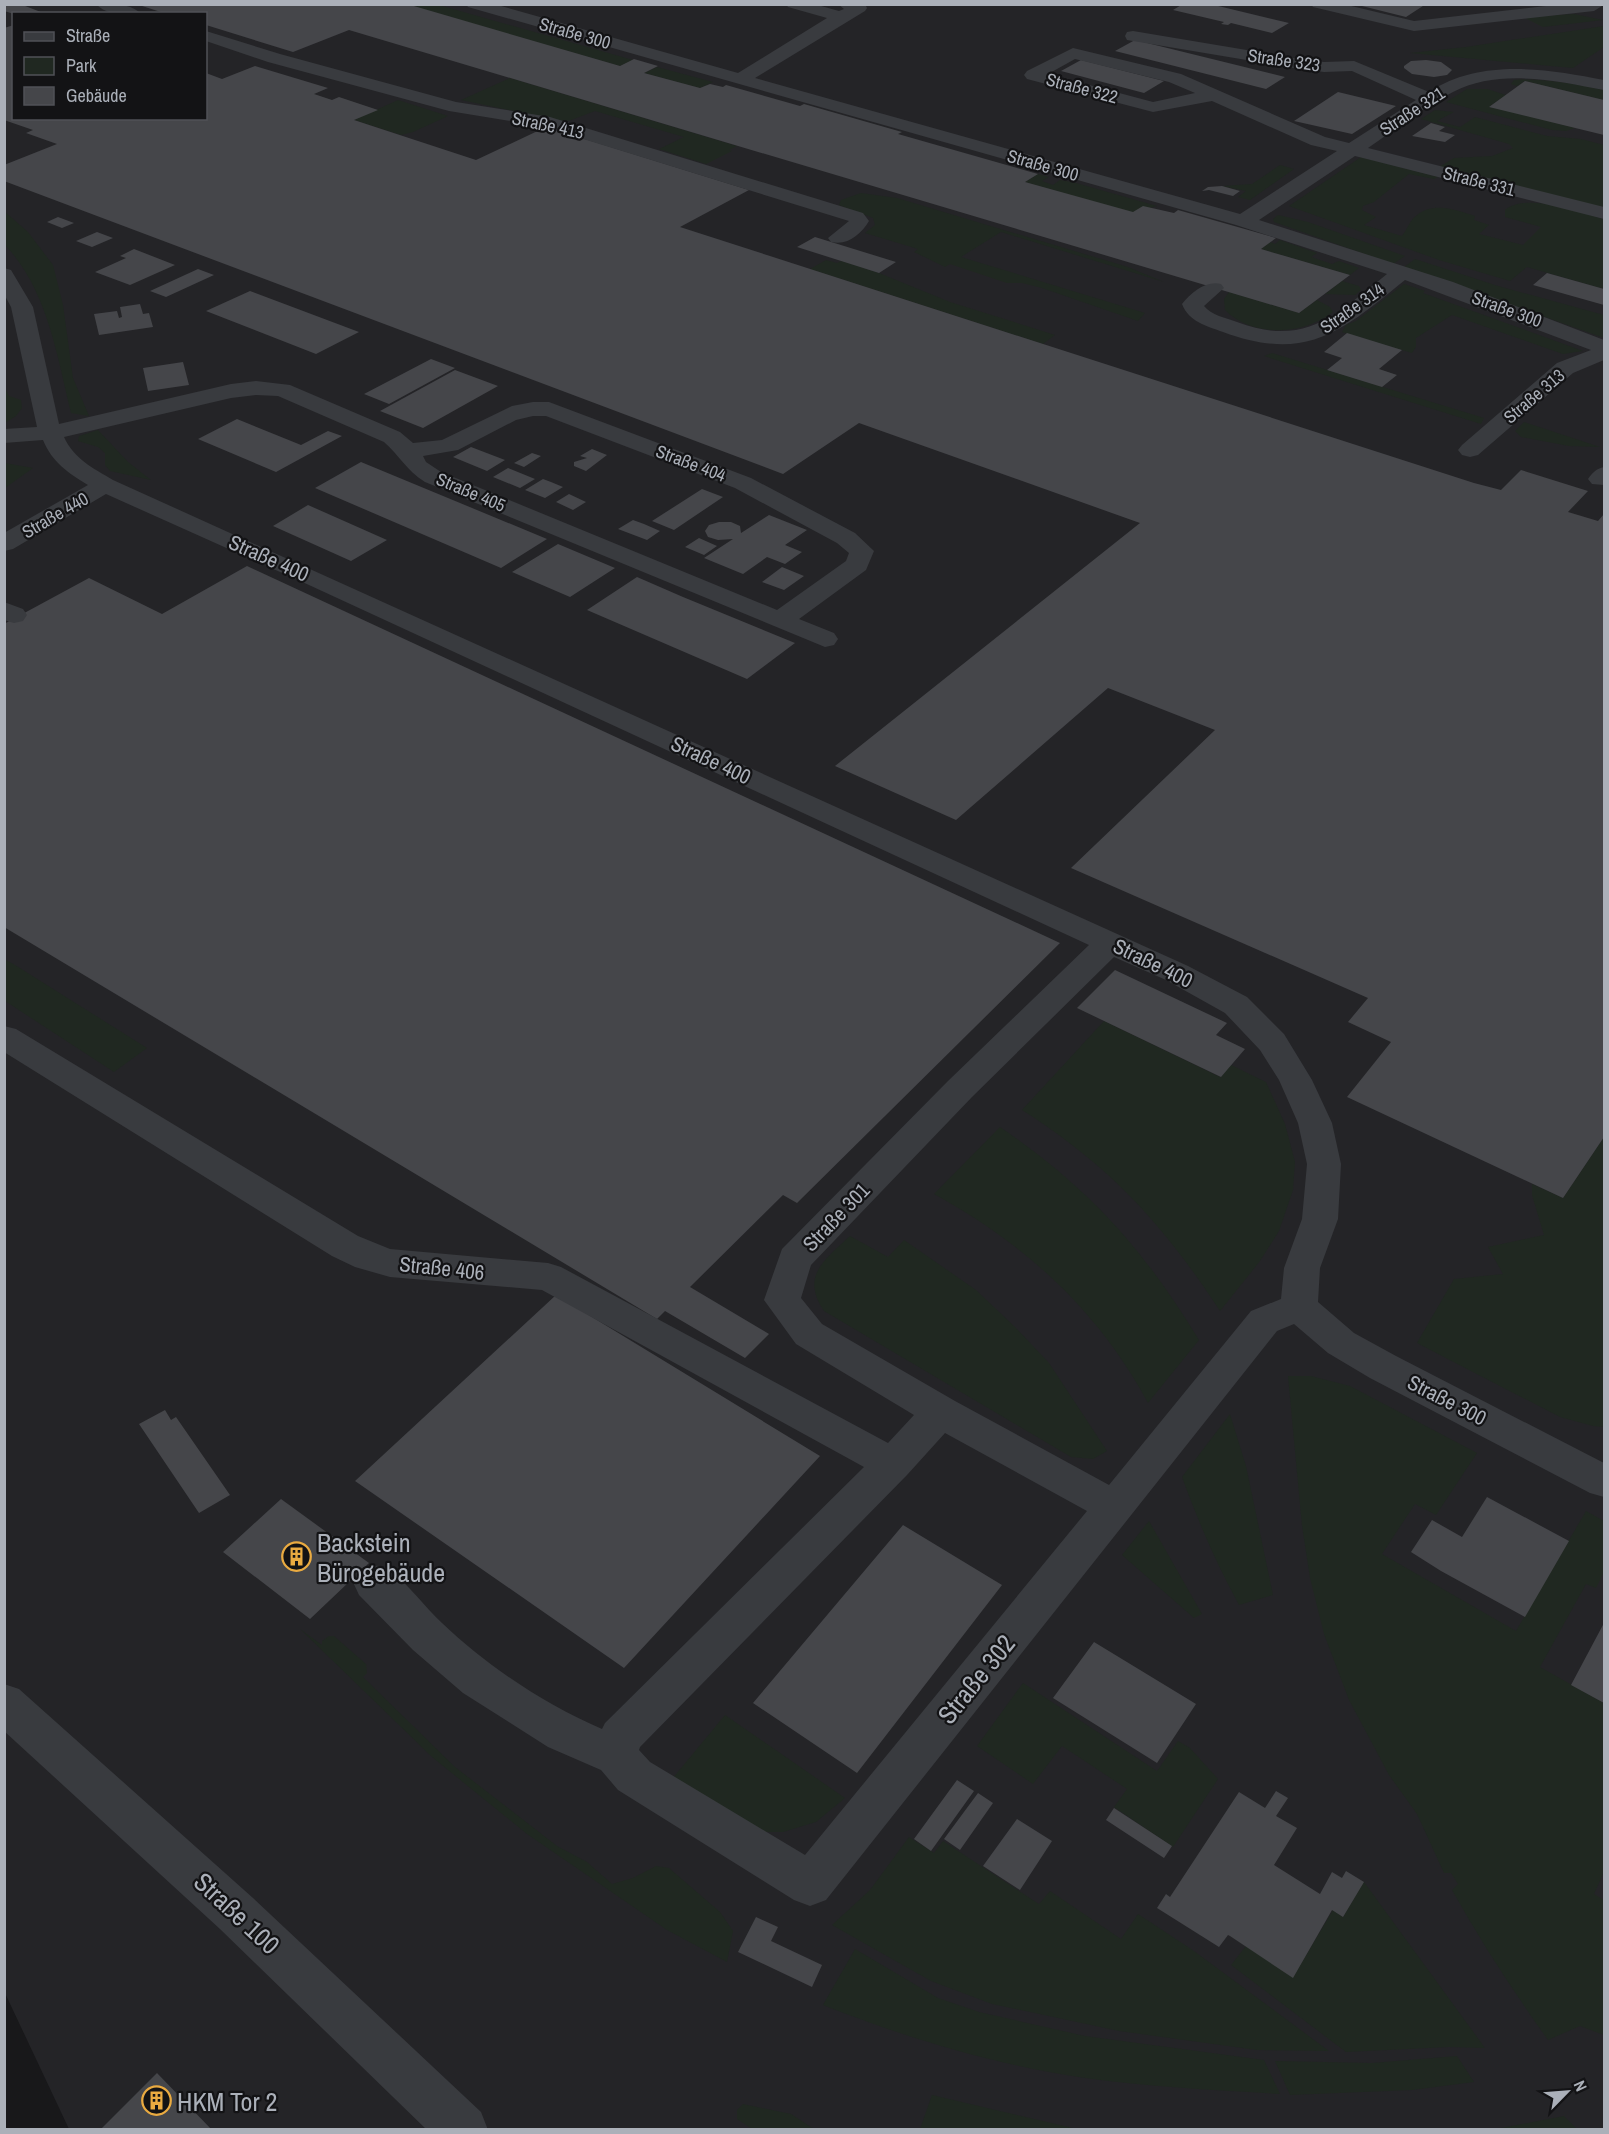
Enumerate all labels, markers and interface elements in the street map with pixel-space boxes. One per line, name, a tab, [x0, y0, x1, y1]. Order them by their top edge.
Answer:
street label: Straße 300	[536, 11, 614, 55]
legend	[12, 12, 207, 120]
text: Straße	[66, 23, 110, 48]
street label: Straße 323	[1246, 43, 1322, 77]
text: Park	[66, 53, 97, 78]
street label: Straße 322	[1043, 66, 1121, 110]
street label: Straße 321	[1375, 80, 1450, 141]
text: Gebäude	[66, 83, 127, 108]
street label: Straße 413	[510, 105, 586, 145]
street label: Straße 300	[1004, 143, 1082, 187]
street label: Straße 331	[1441, 160, 1518, 202]
street label: Straße 314	[1315, 277, 1389, 339]
street label: Straße 300	[1468, 285, 1546, 333]
street label: Straße 313	[1498, 363, 1570, 429]
street label: Straße 404	[652, 438, 730, 488]
street label: Straße 405	[433, 466, 509, 518]
street label: Straße 440	[17, 486, 93, 544]
street label: Straße 400	[224, 527, 314, 589]
street label: Straße 400	[666, 729, 756, 791]
street label: Straße 400	[1108, 931, 1198, 995]
street label: Straße 301	[796, 1176, 876, 1258]
street label: Straße 406	[398, 1249, 486, 1287]
street label: Straße 300	[1402, 1368, 1492, 1432]
place label: Backstein Bürogebäude	[317, 1525, 445, 1590]
building icon: Backstein Bürogebäude	[280, 1541, 312, 1573]
street label: Straße 302	[929, 1627, 1023, 1731]
street label: Straße 100	[186, 1864, 288, 1962]
north arrow	[1537, 2062, 1597, 2122]
text: N	[1569, 2077, 1593, 2095]
place label: HKM Tor 2	[177, 2084, 277, 2119]
building icon: HKM Tor 2	[140, 2085, 172, 2117]

